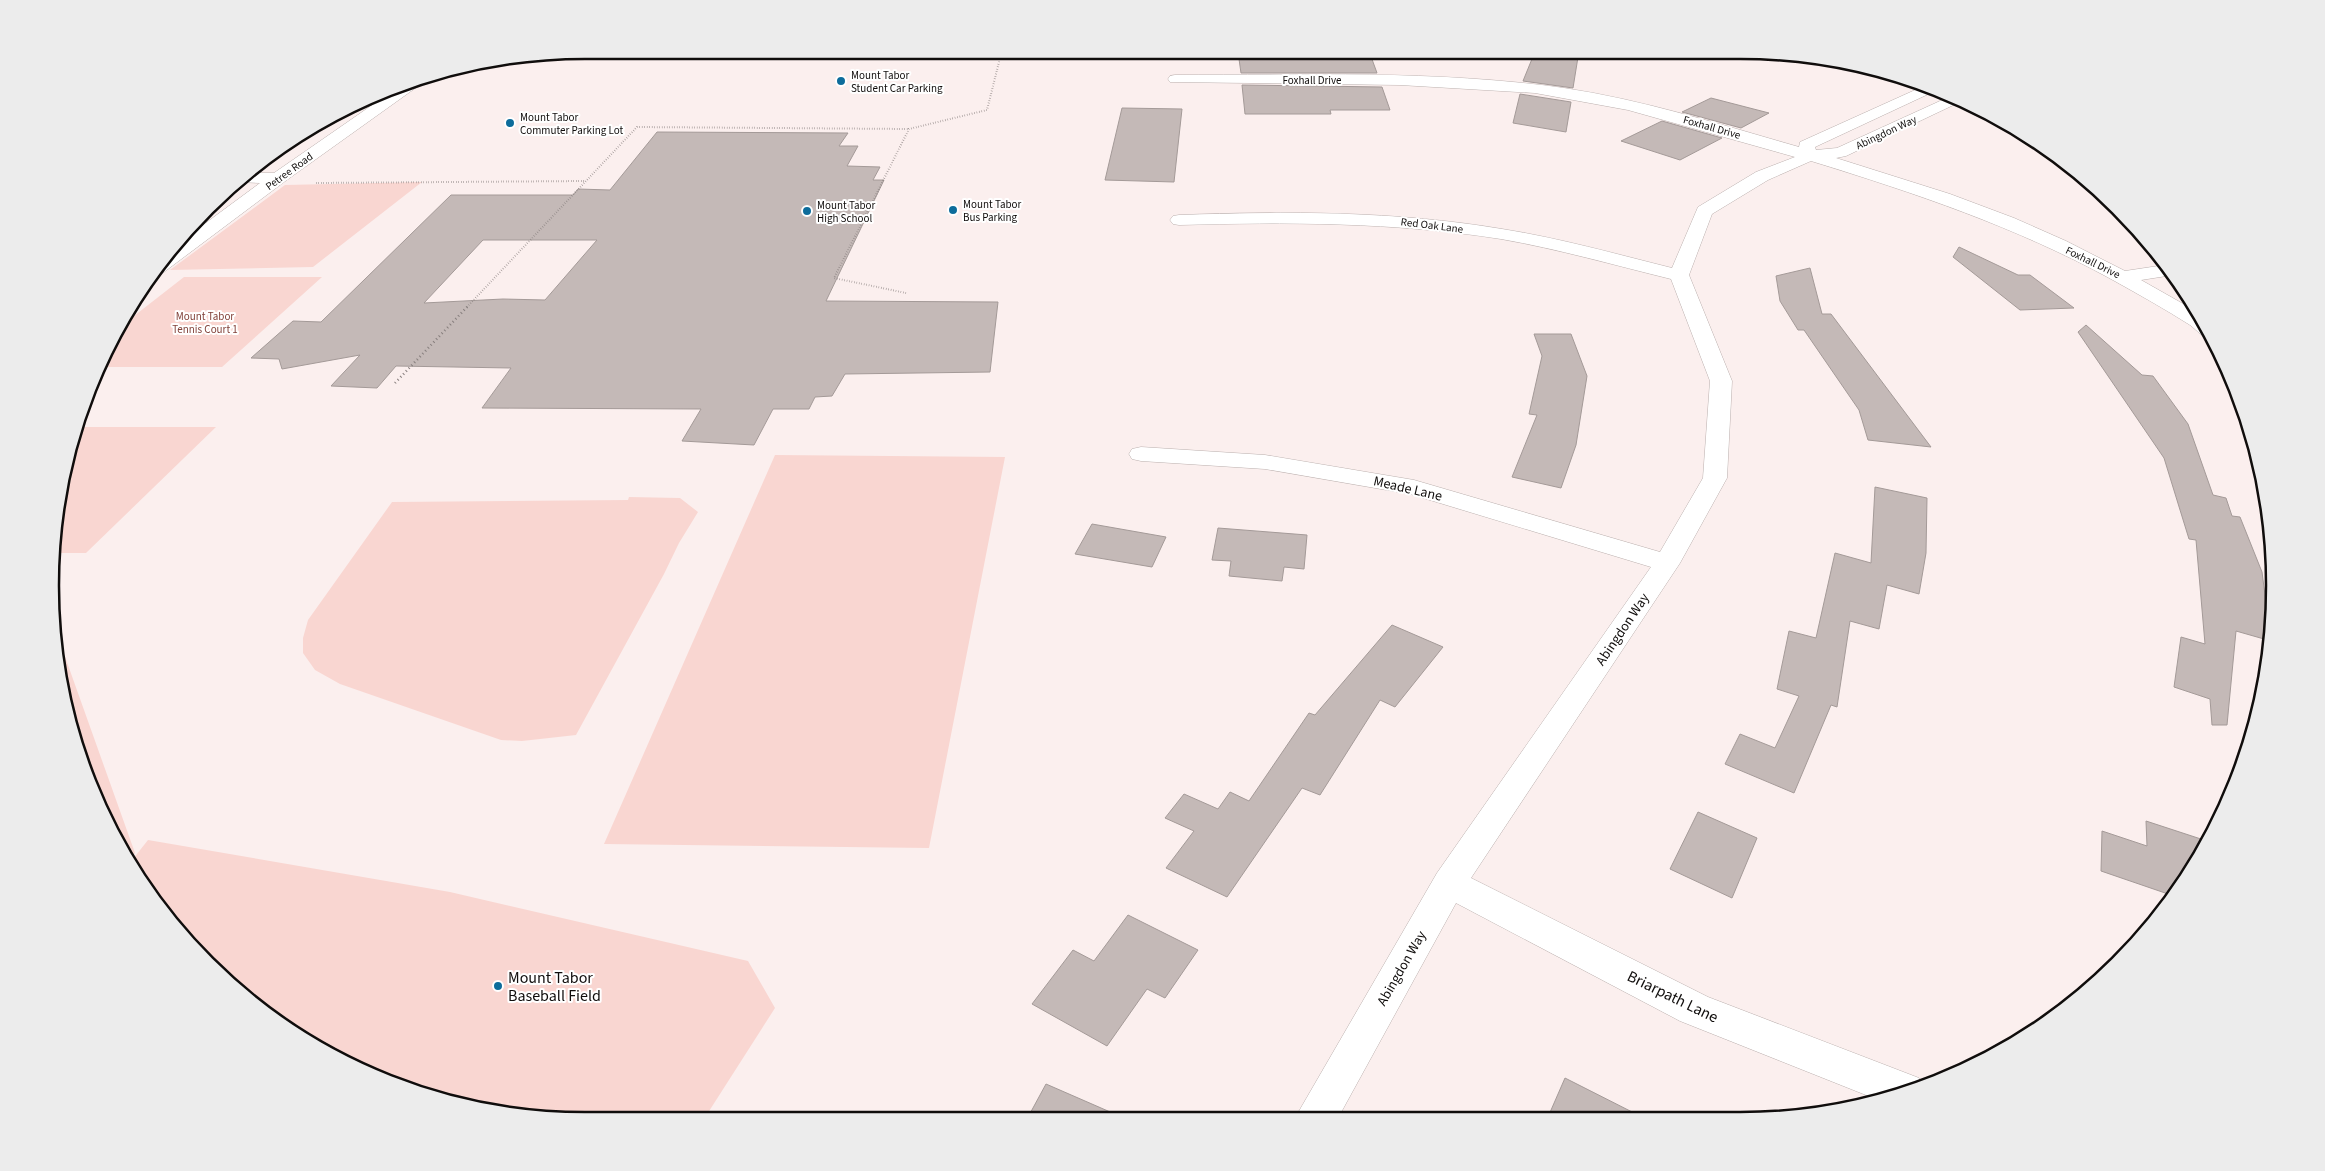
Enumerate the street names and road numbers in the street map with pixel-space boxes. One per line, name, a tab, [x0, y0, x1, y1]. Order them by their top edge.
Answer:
street label: Foxhall Drive	[1282, 73, 1342, 88]
street label: Foxhall Drive	[1681, 112, 1743, 143]
street label: Abingdon Way	[1853, 112, 1919, 153]
street label: Petree Road	[262, 149, 316, 194]
street label: Red Oak Lane	[1400, 214, 1465, 237]
street label: Foxhall Drive	[2063, 243, 2123, 282]
street label: Meade Lane	[1371, 471, 1444, 507]
street label: Abingdon Way	[1591, 589, 1655, 670]
street label: Abingdon Way	[1372, 927, 1432, 1010]
street label: Briarpath Lane	[1623, 965, 1722, 1028]

